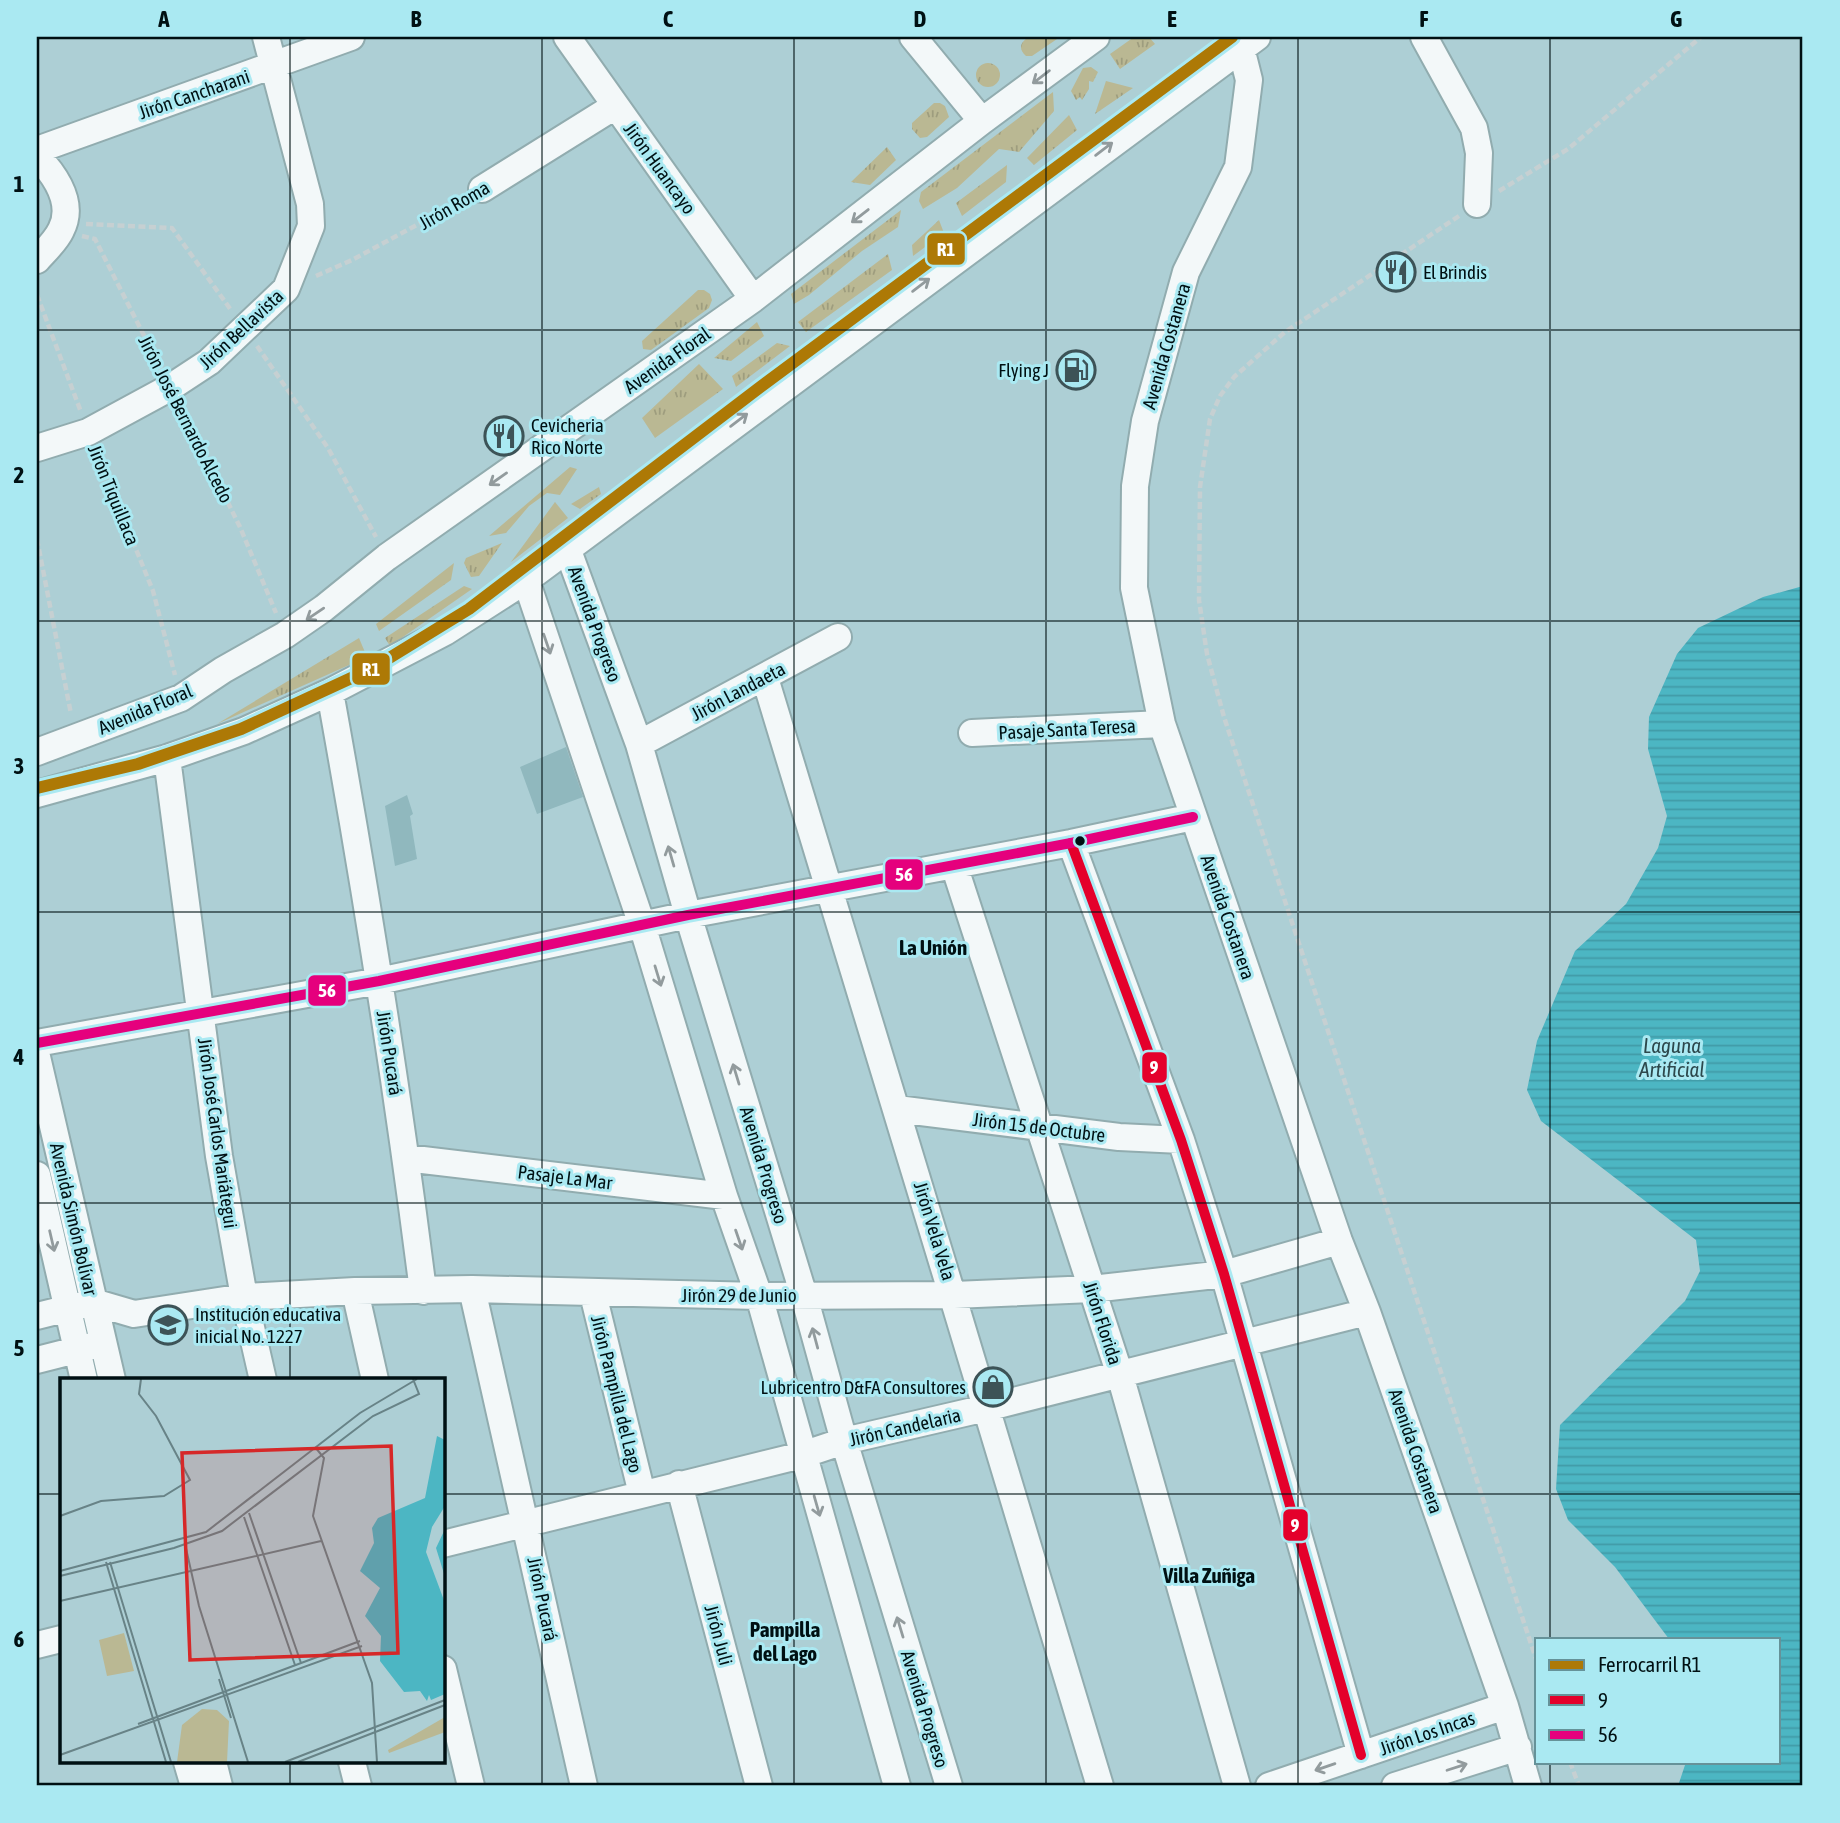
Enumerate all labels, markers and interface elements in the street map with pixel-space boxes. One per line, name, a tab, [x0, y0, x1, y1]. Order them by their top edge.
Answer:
text: A	[157, 6, 170, 32]
text: B	[411, 6, 422, 32]
text: C	[663, 6, 674, 32]
text: D	[914, 6, 927, 32]
text: E	[1167, 6, 1177, 32]
text: F	[1419, 6, 1429, 32]
text: G	[1670, 6, 1682, 32]
street label: Jirón Cancharani	[136, 65, 252, 123]
one-way arrow	[1032, 70, 1051, 85]
street label: Jirón Huancayo	[620, 118, 701, 218]
one-way arrow	[1094, 142, 1113, 157]
text: 1	[14, 171, 25, 197]
street label: Jirón Roma	[415, 176, 493, 234]
one-way arrow	[852, 208, 870, 223]
line badge: R1	[926, 232, 966, 266]
text: R1	[937, 238, 955, 260]
restaurant icon: El Brindis	[1375, 251, 1417, 293]
place label: El Brindis	[1423, 261, 1487, 283]
one-way arrow	[912, 278, 931, 293]
street label: Avenida Costanera	[1138, 280, 1194, 412]
street label: Jirón Bellavista	[195, 285, 287, 373]
street label: Avenida Floral	[620, 322, 714, 398]
street label: Jirón José Bernardo Alcedo	[134, 332, 238, 506]
fuel station icon: Flying J	[1055, 349, 1097, 391]
place label: Flying J	[998, 359, 1049, 381]
one-way arrow	[729, 413, 748, 428]
place label: Cevicheria Rico Norte	[531, 414, 604, 458]
restaurant icon: Cevicheria Rico Norte	[483, 415, 525, 457]
street label: Jirón Tiquillaca	[84, 442, 144, 548]
text: 2	[14, 462, 24, 488]
one-way arrow	[489, 472, 508, 486]
street label: Avenida Progreso	[564, 563, 626, 685]
one-way arrow	[306, 607, 325, 621]
one-way arrow	[542, 633, 555, 655]
line badge: R1	[351, 652, 391, 686]
street label: Jirón Landaeta	[687, 657, 789, 725]
text: R1	[362, 658, 380, 680]
street label: Avenida Floral	[95, 679, 195, 739]
street label: Pasaje Santa Teresa	[998, 714, 1136, 744]
text: 3	[14, 753, 24, 779]
unlabelled marker	[1073, 834, 1087, 848]
one-way arrow	[663, 845, 676, 867]
street label: Avenida Costanera	[1196, 852, 1260, 982]
line badge: 56	[884, 858, 924, 891]
text: 56	[895, 863, 913, 885]
district label: La Unión	[899, 935, 967, 959]
one-way arrow	[652, 965, 665, 987]
line badge: 56	[307, 974, 347, 1007]
text: 56	[318, 979, 336, 1001]
street label: Jirón Pucará	[372, 1009, 408, 1097]
water label: Laguna Artificial	[1638, 1033, 1705, 1081]
street label: Jirón José Carlos Mariátegui	[194, 1036, 242, 1230]
text: 4	[13, 1044, 25, 1070]
line badge: 9	[1141, 1051, 1168, 1084]
text: 9	[1150, 1056, 1159, 1078]
one-way arrow	[729, 1063, 741, 1085]
street label: Avenida Progreso	[736, 1104, 792, 1226]
street label: Jirón 15 de Octubre	[971, 1108, 1107, 1146]
street label: Avenida Simón Bolívar	[46, 1141, 102, 1298]
street label: Pasaje La Mar	[517, 1160, 614, 1194]
street label: Jirón Vela Vela	[910, 1179, 960, 1283]
one-way arrow	[45, 1229, 59, 1252]
one-way arrow	[734, 1229, 746, 1251]
street label: Jirón Florida	[1079, 1279, 1127, 1367]
street label: Jirón 29 de Junio	[681, 1284, 797, 1306]
place label: Institución educativa inicial No. 1227	[195, 1303, 341, 1347]
school or university icon: Institución educativa inicial No. 1227	[147, 1304, 189, 1346]
street label: Jirón Pampilla del Lago	[587, 1313, 647, 1475]
one-way arrow	[808, 1328, 821, 1350]
text: 5	[14, 1335, 25, 1361]
shop icon: Lubricentro D&FA Consultores	[972, 1366, 1014, 1408]
place label: Lubricentro D&FA Consultores	[761, 1376, 966, 1398]
inset map	[60, 1378, 444, 1764]
street label: Avenida Costanera	[1384, 1386, 1448, 1516]
street label: Jirón Candelaria	[847, 1403, 963, 1451]
one-way arrow	[811, 1494, 824, 1517]
line badge: 9	[1282, 1508, 1309, 1542]
text: 9	[1291, 1514, 1300, 1536]
street label: Jirón Pucará	[523, 1555, 563, 1643]
district label: Villa Zuñiga	[1162, 1563, 1255, 1587]
street label: Jirón Juli	[700, 1602, 738, 1668]
one-way arrow	[893, 1616, 906, 1638]
district label: Pampilla del Lago	[750, 1617, 820, 1665]
text: 6	[14, 1626, 25, 1652]
legend	[1535, 1638, 1780, 1764]
street label: Avenida Progreso	[897, 1648, 953, 1770]
text: Ferrocarril R1	[1598, 1652, 1701, 1676]
text: 9	[1598, 1688, 1608, 1712]
street label: Jirón Los Incas	[1377, 1706, 1478, 1760]
text: 56	[1598, 1722, 1618, 1746]
one-way arrow	[1445, 1759, 1467, 1772]
one-way arrow	[1314, 1762, 1336, 1774]

